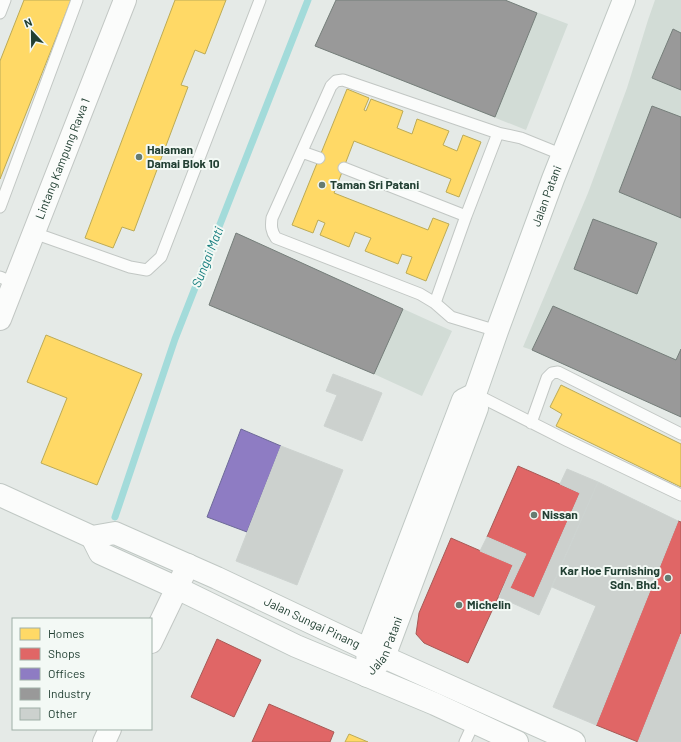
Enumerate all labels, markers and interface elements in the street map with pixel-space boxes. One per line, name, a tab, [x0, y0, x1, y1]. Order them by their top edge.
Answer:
north arrow	[12, 12, 52, 52]
text: N	[22, 15, 34, 30]
street label: Lintang Kampung Rawa 1	[32, 96, 92, 221]
place label: Halaman Damai Blok 10	[147, 142, 220, 170]
marker: Halaman Damai Blok 10	[134, 152, 144, 162]
street label: Jalan Patani	[528, 163, 564, 228]
place label: Taman Sri Patani	[330, 177, 419, 191]
marker: Taman Sri Patani	[317, 180, 327, 190]
water label: Sungai Mati	[188, 224, 227, 290]
place label: Nissan	[542, 507, 578, 521]
marker: Nissan	[529, 510, 539, 520]
place label: Kar Hoe Furnishing Sdn. Bhd.	[560, 563, 660, 591]
marker: Kar Hoe Furnishing Sdn. Bhd.	[663, 573, 673, 583]
street label: Jalan Sungai Pinang	[262, 593, 363, 651]
place label: Michelin	[467, 597, 511, 611]
marker: Michelin	[454, 600, 464, 610]
street label: Jalan Patani	[364, 614, 405, 677]
legend	[12, 618, 152, 730]
text: Homes	[48, 626, 85, 640]
text: Shops	[48, 646, 81, 660]
text: Offices	[48, 666, 85, 680]
text: Industry	[48, 686, 91, 700]
text: Other	[48, 706, 78, 720]

